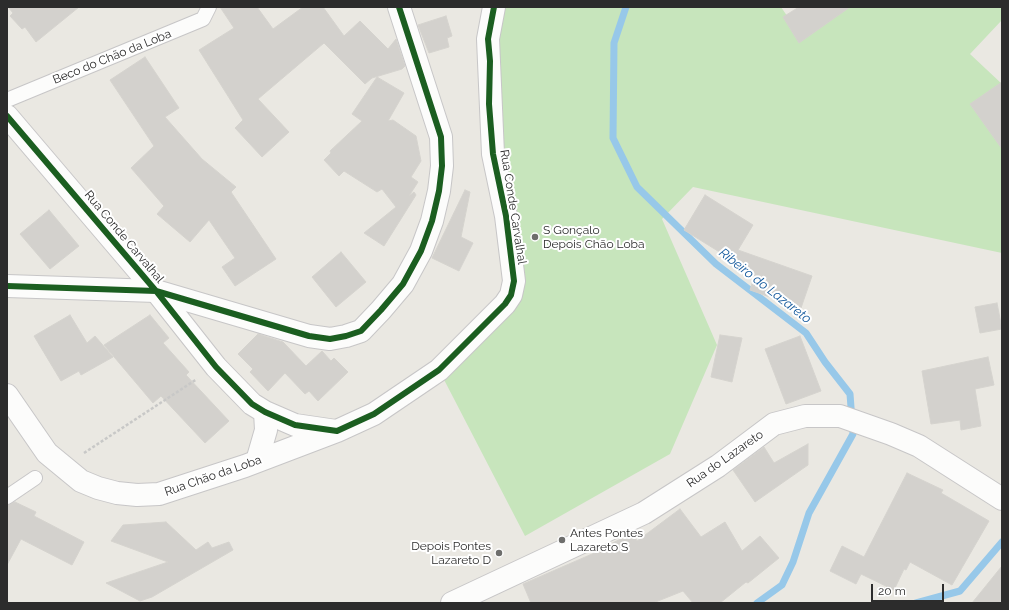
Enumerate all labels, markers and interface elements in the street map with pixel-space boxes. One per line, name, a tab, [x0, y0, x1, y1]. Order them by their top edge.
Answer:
street label: Beco do Chão da Loba	[51, 27, 173, 87]
street label: Rua Conde Carvalhal	[497, 148, 529, 266]
street label: Rua Conde Carvalhal	[81, 188, 167, 286]
place label: S Gonçalo Depois Chão Loba	[543, 223, 645, 251]
marker: S Gonçalo Depois Chão Loba	[530, 232, 540, 242]
water label: Ribeiro do Lazareto	[716, 245, 814, 327]
street label: Rua do Lazareto	[684, 427, 766, 491]
street label: Rua Chão da Loba	[163, 453, 263, 499]
place label: Antes Pontes Lazareto S	[570, 526, 643, 554]
marker: Antes Pontes Lazareto S	[557, 535, 567, 545]
place label: Depois Pontes Lazareto D	[411, 539, 491, 567]
marker: Depois Pontes Lazareto D	[494, 548, 504, 558]
scale bar	[873, 576, 946, 602]
text: 20 m	[878, 584, 906, 598]

